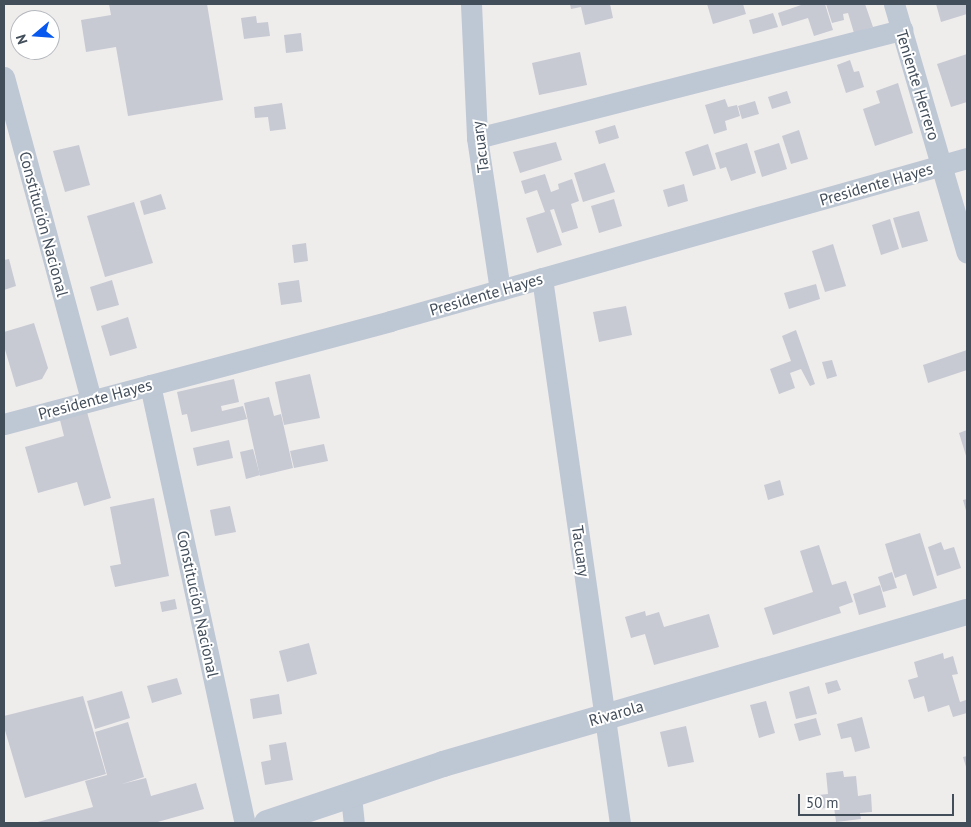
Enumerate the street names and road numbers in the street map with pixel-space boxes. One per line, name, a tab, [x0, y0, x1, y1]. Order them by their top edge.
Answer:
street label: Teniente Herrero	[892, 27, 944, 143]
street label: Tacuary	[467, 120, 493, 174]
street label: Constitución Nacional	[15, 149, 73, 299]
street label: Presidente Hayes	[817, 159, 935, 209]
street label: Presidente Hayes	[427, 269, 545, 319]
street label: Presidente Hayes	[36, 375, 154, 423]
street label: Tacuary	[568, 524, 594, 578]
street label: Constitución Nacional	[173, 529, 223, 679]
street label: Rivarola	[586, 696, 646, 730]

